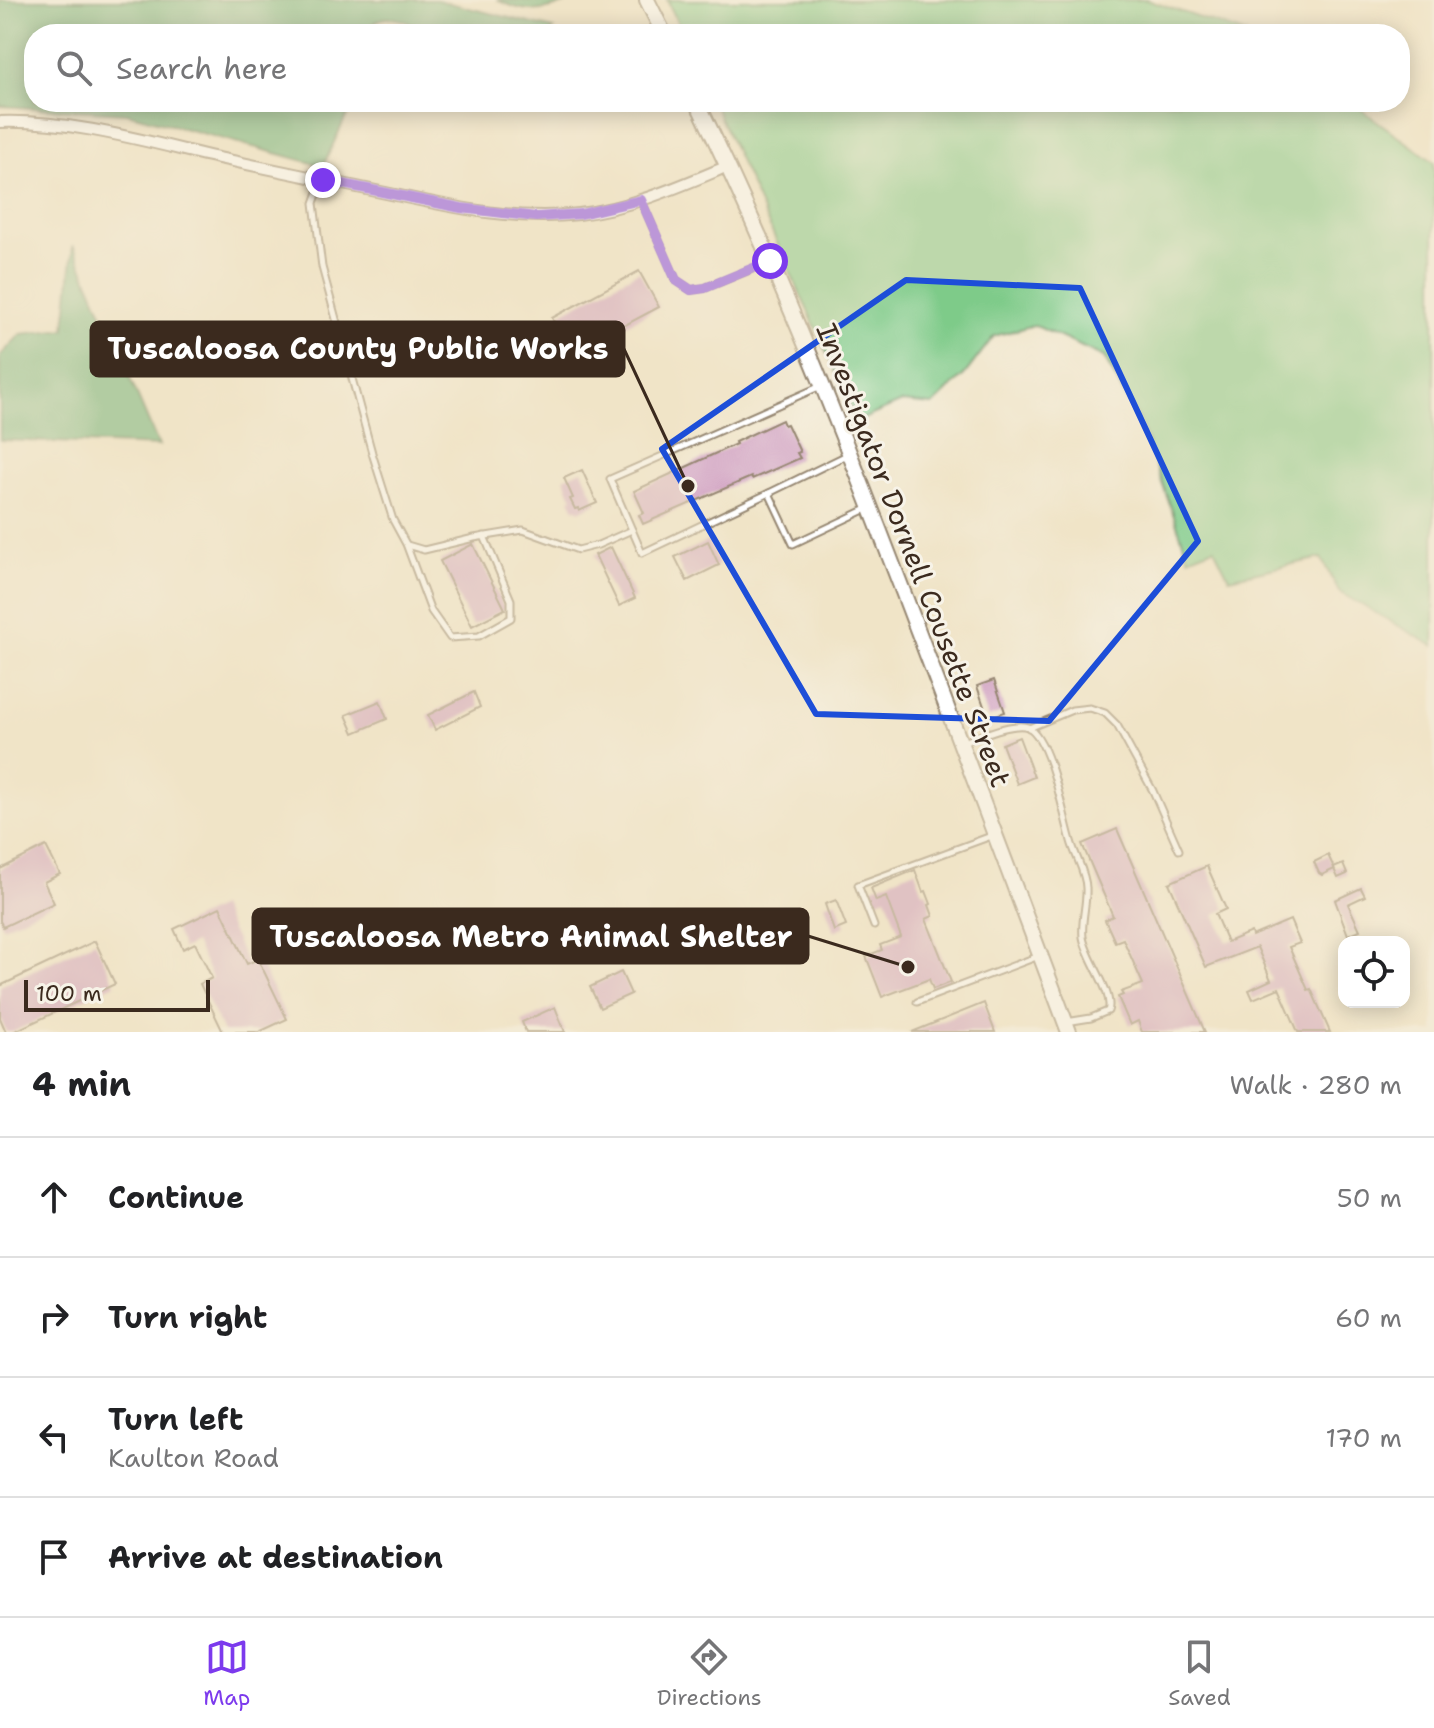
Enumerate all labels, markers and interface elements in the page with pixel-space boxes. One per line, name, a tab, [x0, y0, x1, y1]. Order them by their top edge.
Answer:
search box	[24, 24, 1410, 112]
icon: search	[52, 46, 96, 90]
text: Search here	[116, 48, 287, 89]
route end	[305, 162, 341, 198]
route start	[752, 243, 788, 279]
street label: Investigator Dornell Cousette Street	[808, 318, 1020, 792]
callout: Tuscaloosa County Public Works	[91, 322, 624, 376]
text: Tuscaloosa County Public Works	[107, 328, 609, 369]
callout: Tuscaloosa Metro Animal Shelter	[253, 909, 808, 963]
text: Tuscaloosa Metro Animal Shelter	[269, 916, 793, 957]
map controls	[1338, 936, 1410, 1008]
button: locate	[1338, 936, 1410, 1008]
scale bar	[24, 976, 210, 1012]
text: 100 m	[36, 979, 102, 1008]
text: 4 min	[32, 1061, 131, 1107]
text: Walk · 280 m	[1230, 1067, 1402, 1102]
icon: ahead	[32, 1175, 76, 1219]
text: Continue	[108, 1177, 244, 1218]
text: 50 m	[1337, 1180, 1402, 1215]
icon: right	[32, 1295, 76, 1339]
text: Turn right	[108, 1297, 267, 1338]
text: 60 m	[1335, 1300, 1402, 1335]
text: Turn left	[108, 1399, 243, 1440]
icon: left	[32, 1415, 76, 1459]
text: 170 m	[1325, 1420, 1402, 1455]
text: Kaulton Road	[108, 1440, 279, 1475]
icon: arrive	[32, 1535, 76, 1579]
text: Arrive at destination	[108, 1537, 443, 1578]
tab: Map	[203, 1635, 250, 1712]
tab: Directions	[657, 1635, 762, 1712]
tab: Saved	[1168, 1635, 1231, 1712]

